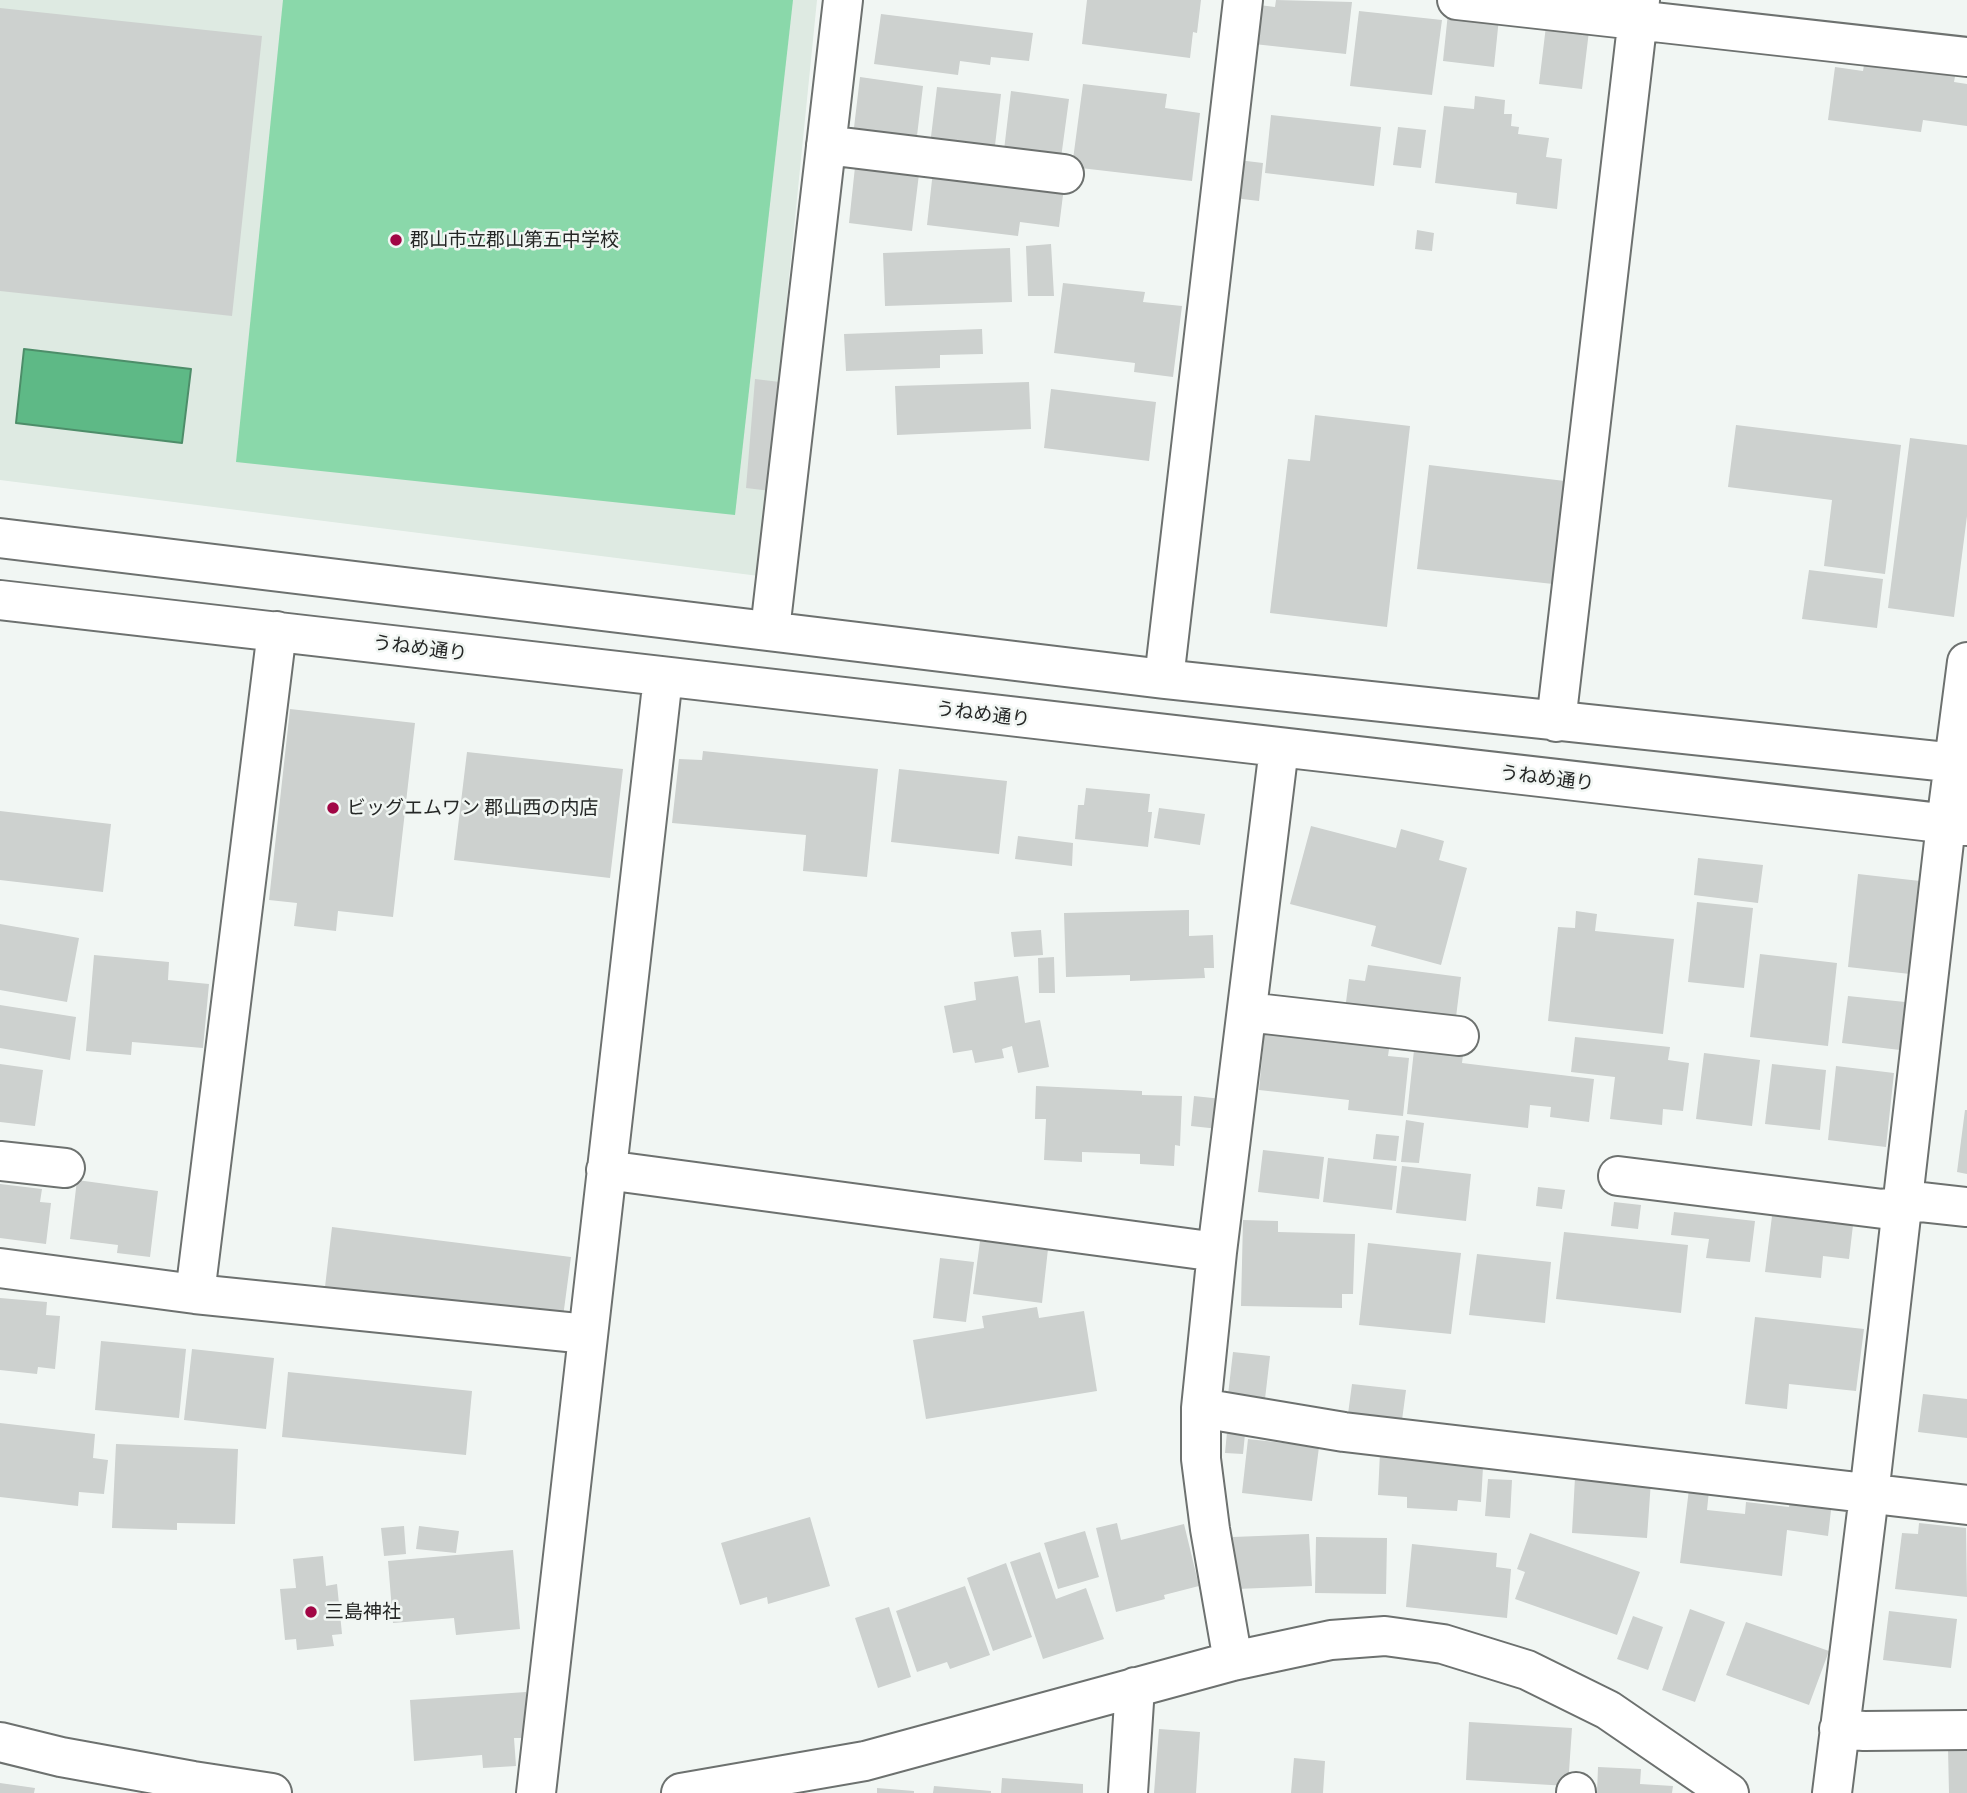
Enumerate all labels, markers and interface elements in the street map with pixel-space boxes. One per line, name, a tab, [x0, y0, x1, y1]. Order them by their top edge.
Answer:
place label: 郡山市立郡山第五中学校	[410, 229, 619, 251]
marker: 郡山市立郡山第五中学校	[388, 232, 404, 248]
street label: うねめ通り	[371, 631, 469, 665]
street label: うねめ通り	[934, 697, 1032, 731]
street label: うねめ通り	[1498, 761, 1596, 795]
place label: ビッグエムワン 郡山西の内店	[347, 797, 598, 819]
marker: ビッグエムワン 郡山西の内店	[325, 800, 341, 816]
place label: 三島神社	[325, 1601, 401, 1623]
marker: 三島神社	[303, 1604, 319, 1620]

